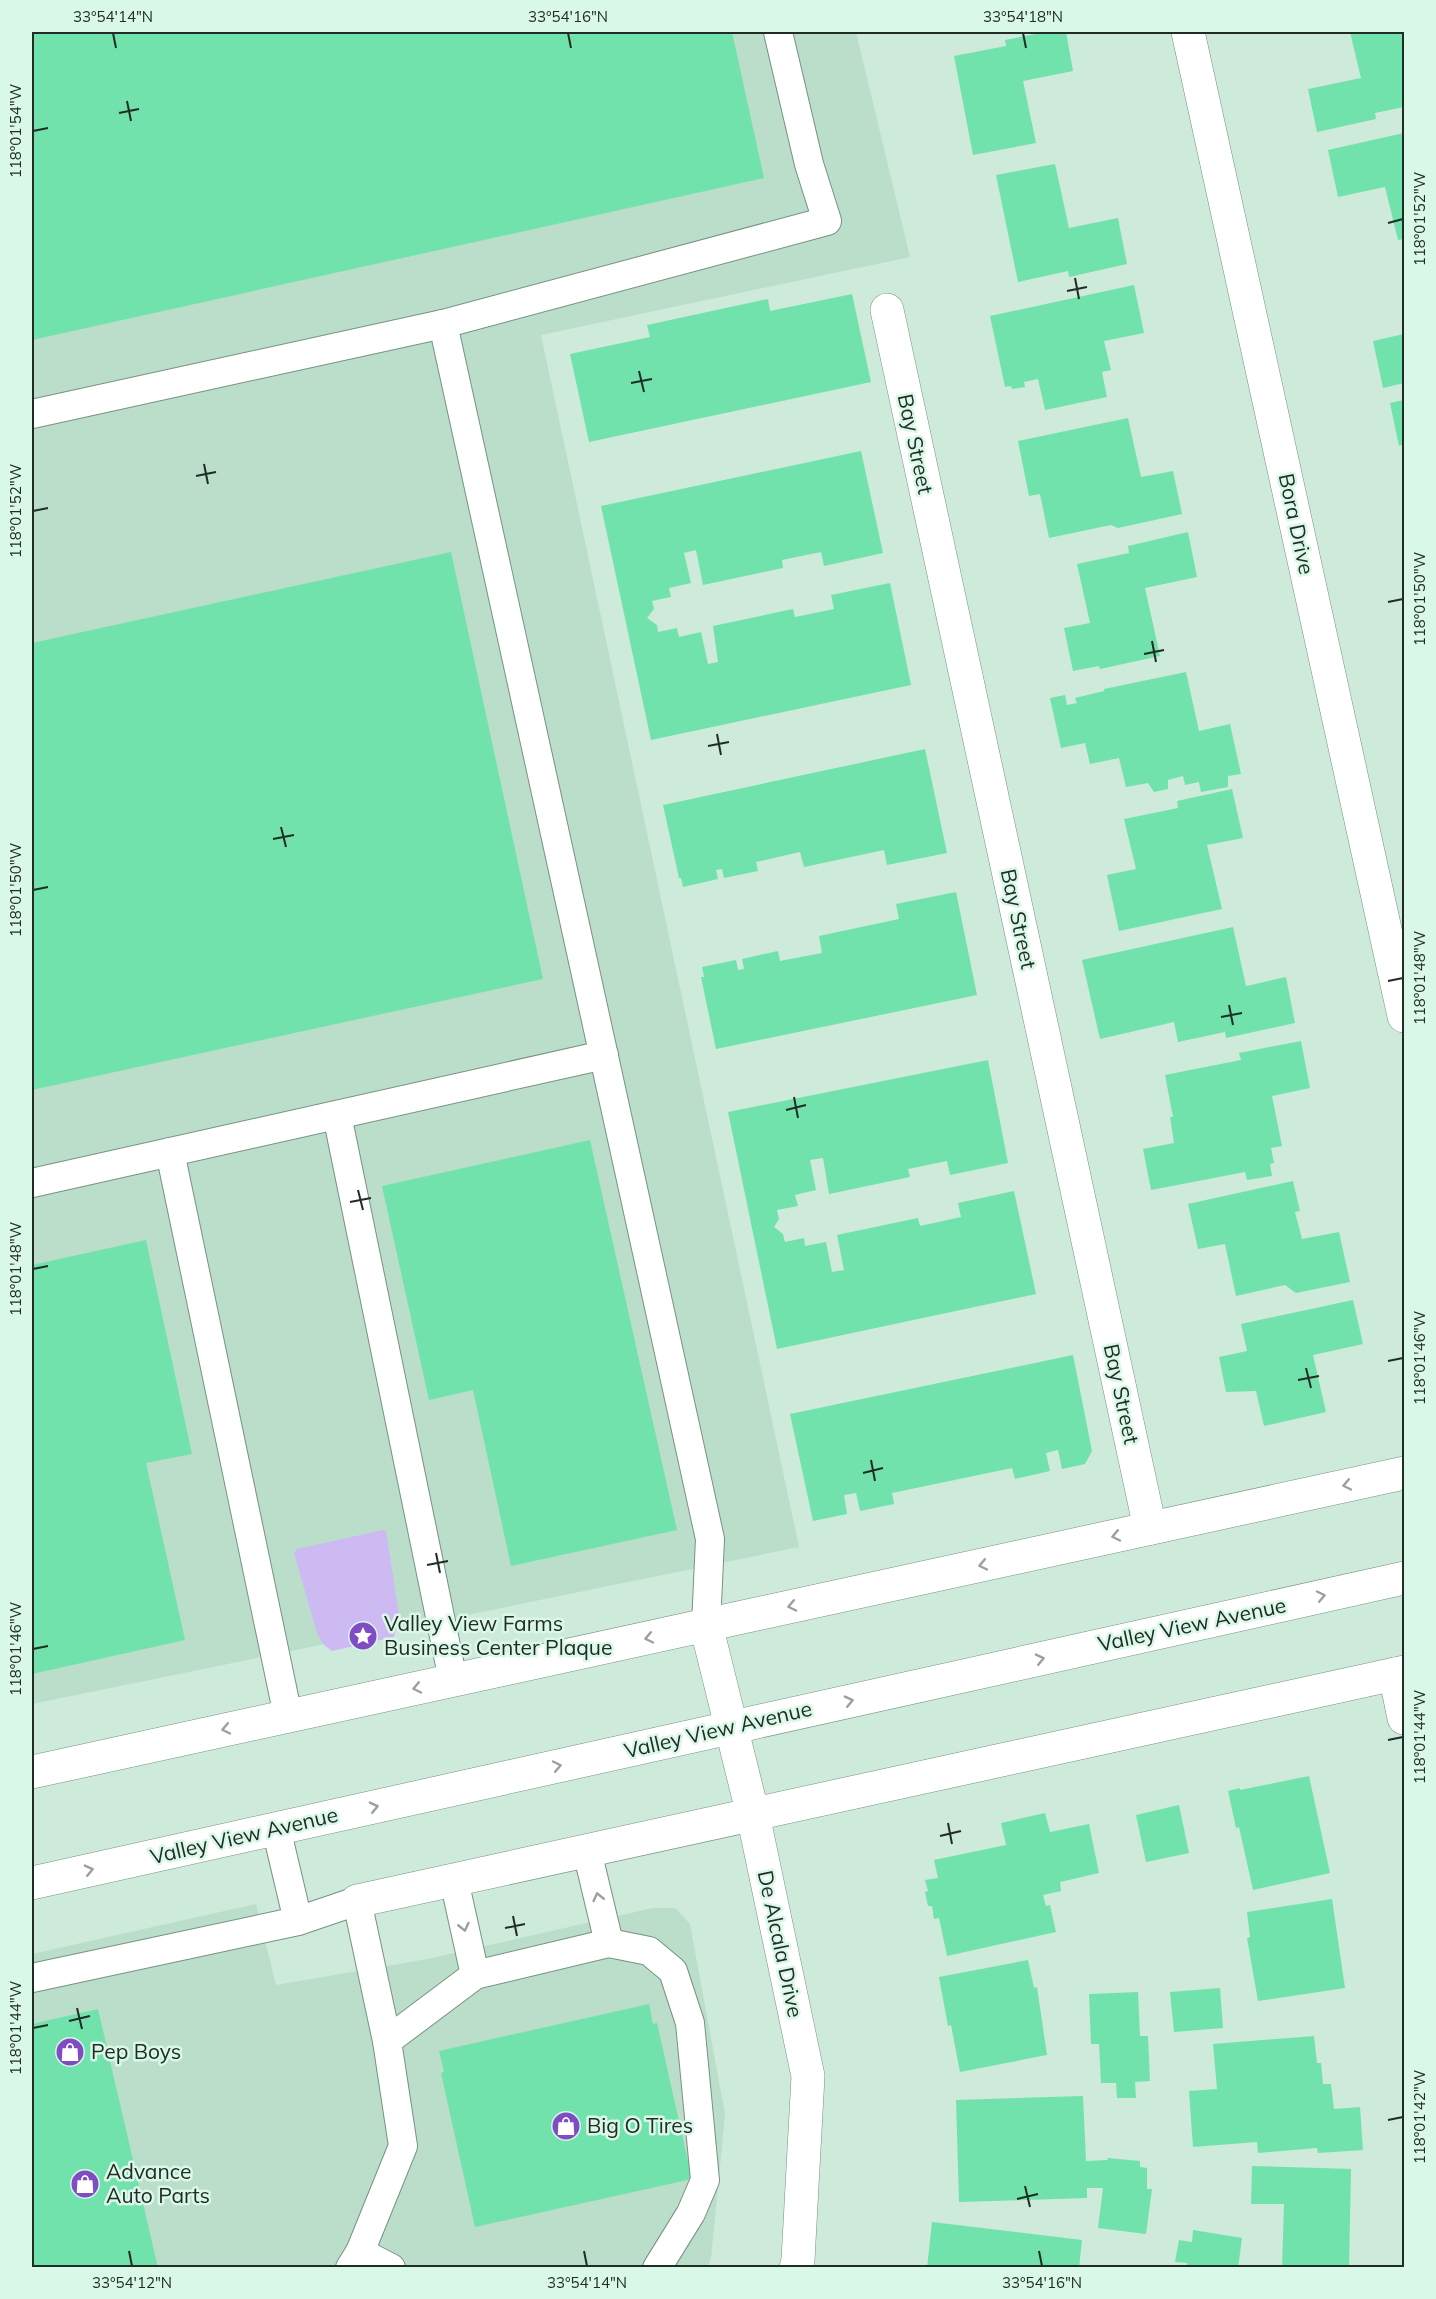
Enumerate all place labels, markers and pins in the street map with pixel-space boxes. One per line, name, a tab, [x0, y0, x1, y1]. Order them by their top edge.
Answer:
place label: Valley View Farms Business Center Plaque	[384, 1610, 612, 1660]
place icon: Valley View Farms Business Center Plaque	[347, 1620, 379, 1652]
shop icon: Pep Boys	[54, 2036, 86, 2068]
place label: Pep Boys	[91, 2038, 181, 2064]
shop icon: Big O Tires	[550, 2110, 582, 2142]
place label: Big O Tires	[587, 2112, 693, 2138]
place label: Advance Auto Parts	[106, 2158, 210, 2208]
shop icon: Advance Auto Parts	[69, 2168, 101, 2200]

